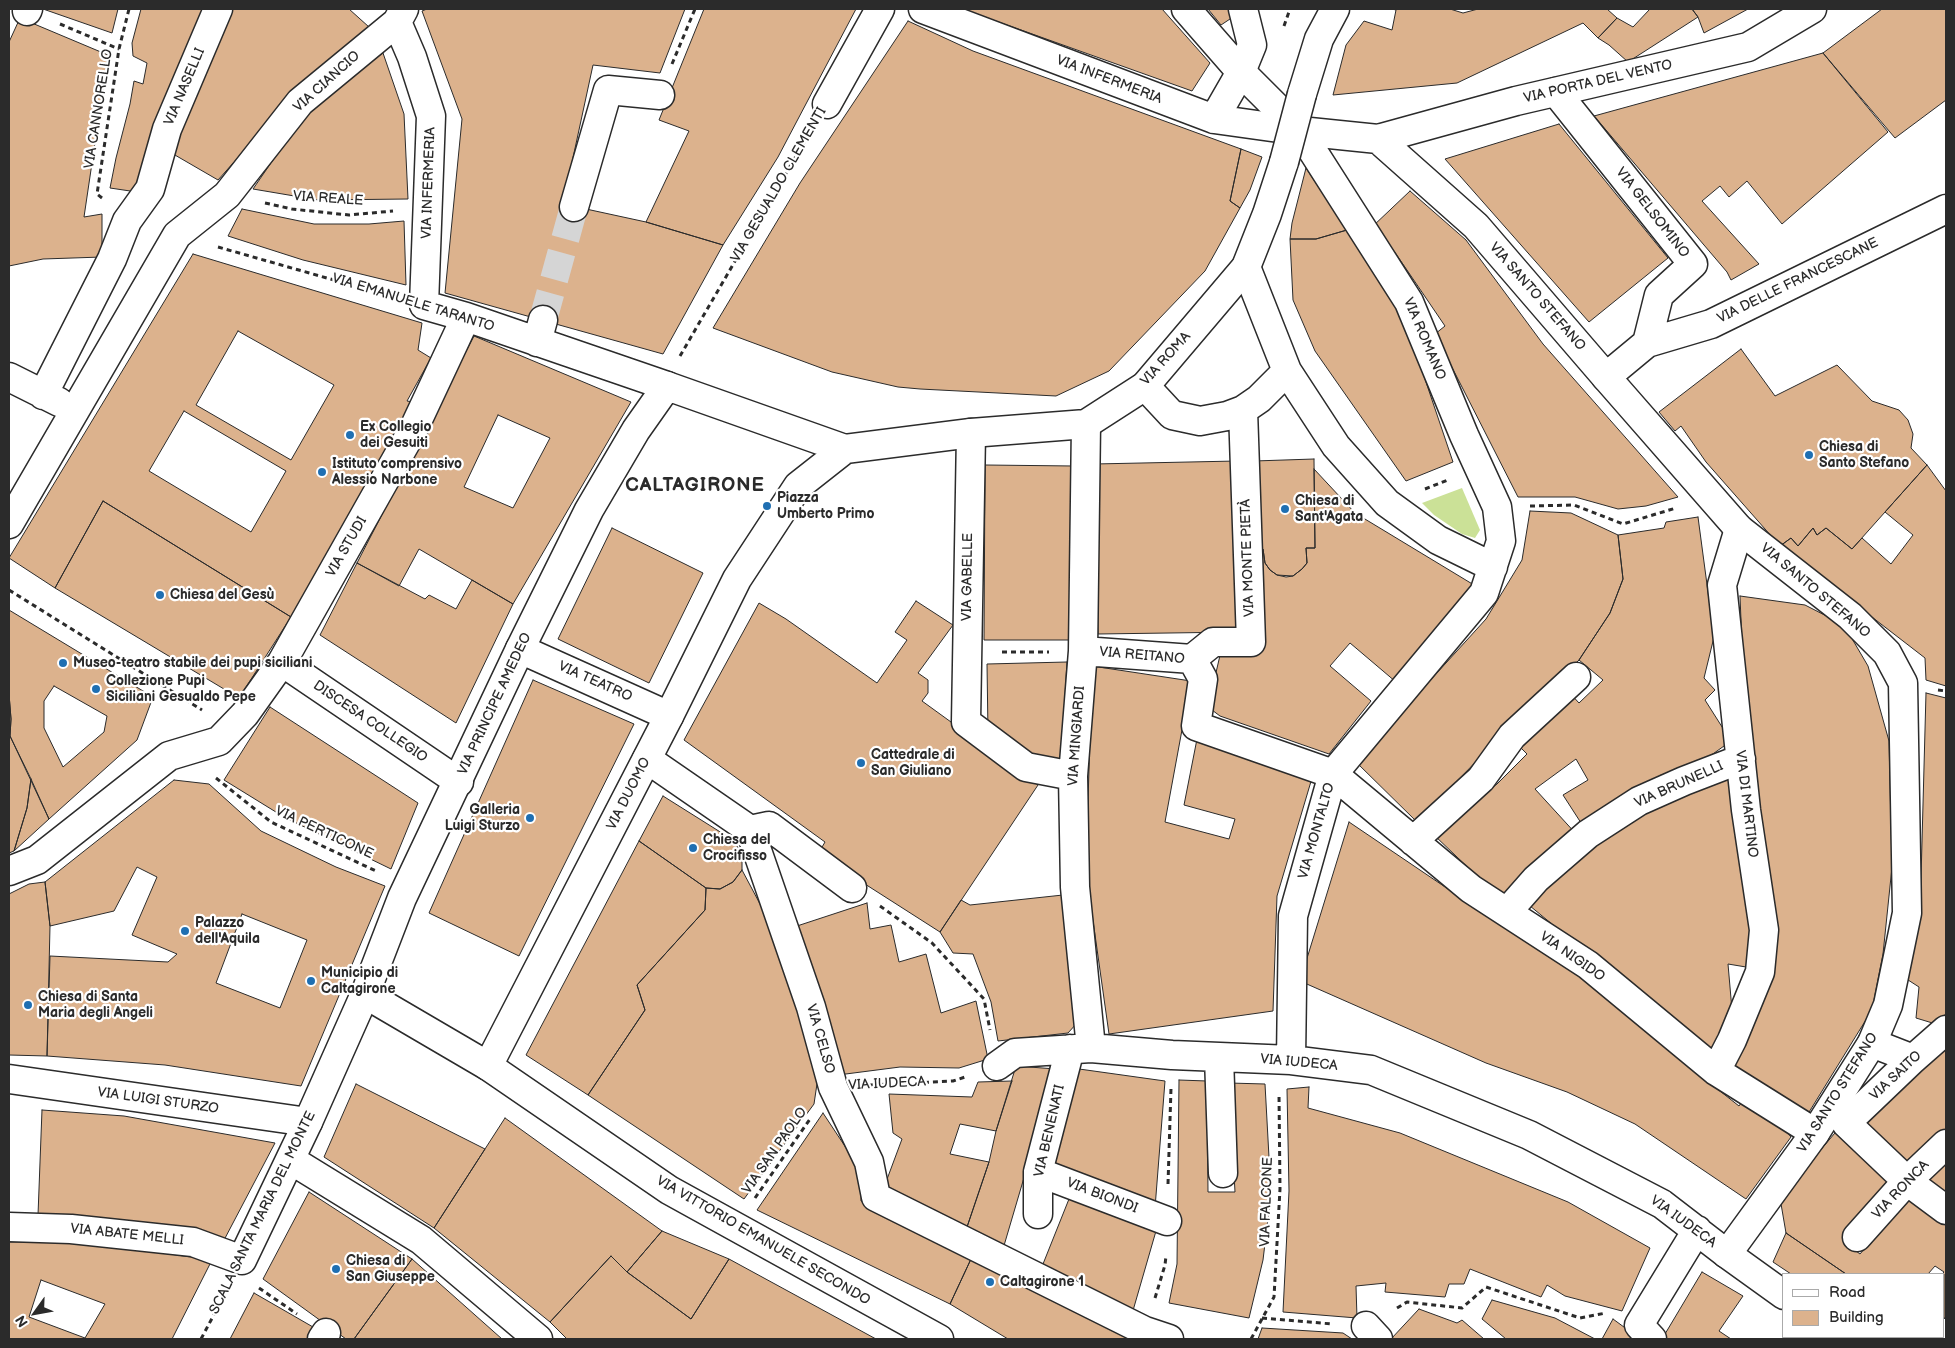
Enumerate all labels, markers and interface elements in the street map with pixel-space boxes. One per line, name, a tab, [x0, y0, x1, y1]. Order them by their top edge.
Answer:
street label: VIA NASELLI	[161, 46, 209, 128]
street label: VIA CANNORELLO	[81, 48, 117, 170]
street label: VIA CIANCIO	[290, 48, 364, 116]
street label: VIA INFERMERIA	[1054, 52, 1164, 108]
street label: VIA PORTA DEL VENTO	[1522, 57, 1674, 107]
street label: VIA GESUALDO CLEMENTI	[728, 104, 830, 266]
street label: VIA INFERMERIA	[419, 127, 439, 239]
street label: VIA GELSOMINO	[1612, 165, 1692, 261]
street label: VIA REALE	[292, 188, 364, 210]
street label: VIA DELLE FRANCESCANE	[1715, 235, 1881, 327]
street label: VIA SANTO STEFANO	[1485, 239, 1589, 355]
street label: VIA EMANUELE TARANTO	[330, 270, 496, 336]
street label: VIA ROMANO	[1399, 295, 1449, 383]
street label: VIA ROMA	[1137, 329, 1195, 389]
place label: Ex Collegio dei Gesuiti	[360, 419, 431, 452]
marker: Ex Collegio dei Gesuiti	[344, 429, 356, 441]
place label: Chiesa di Santo Stefano	[1819, 439, 1909, 472]
marker: Chiesa di Santo Stefano	[1803, 449, 1815, 461]
place label: Istituto comprensivo Alessio Narbone	[332, 456, 462, 488]
marker: Istituto comprensivo Alessio Narbone	[316, 466, 328, 478]
district label: CALTAGIRONE	[624, 475, 766, 497]
place label: Piazza Umberto Primo	[777, 490, 874, 522]
place label: Chiesa di Sant'Agata	[1295, 493, 1363, 526]
street label: VIA MONTE PIETÀ	[1238, 499, 1258, 617]
marker: Piazza Umberto Primo	[761, 500, 773, 512]
marker: Chiesa di Sant'Agata	[1279, 503, 1291, 515]
street label: VIA STUDI	[323, 514, 371, 580]
street label: VIA GABELLE	[959, 533, 977, 621]
street label: VIA SANTO STEFANO	[1757, 540, 1873, 642]
place label: Chiesa del Gesù	[170, 587, 274, 603]
marker: Chiesa del Gesù	[154, 589, 166, 601]
street label: VIA PRINCIPE AMEDEO	[455, 630, 535, 778]
street label: VIA REITANO	[1099, 644, 1185, 668]
place label: Museo-teatro stabile dei pupi siciliani	[73, 655, 312, 671]
marker: Museo-teatro stabile dei pupi siciliani	[57, 657, 69, 669]
street label: VIA TEATRO	[555, 658, 635, 706]
place label: Collezione Pupi Siciliani Gesualdo Pepe	[106, 673, 256, 706]
street label: DISCESA COLLEGIO	[310, 677, 430, 767]
marker: Collezione Pupi Siciliani Gesualdo Pepe	[90, 683, 102, 695]
street label: VIA MINGIARDI	[1065, 685, 1089, 787]
place label: Cattedrale di San Giuliano	[871, 747, 955, 780]
street label: VIA DI MARTINO	[1731, 749, 1761, 859]
street label: VIA DUOMO	[604, 755, 654, 833]
marker: Cattedrale di San Giuliano	[855, 757, 867, 769]
street label: VIA BRUNELLI	[1632, 758, 1726, 812]
street label: VIA MONTALTO	[1295, 781, 1339, 881]
place label: Galleria Luigi Sturzo	[445, 802, 520, 834]
street label: VIA PERTICONE	[272, 803, 376, 863]
marker: Galleria Luigi Sturzo	[524, 812, 536, 824]
place label: Chiesa del Crocifisso	[703, 832, 771, 864]
marker: Chiesa del Crocifisso	[687, 842, 699, 854]
place label: Palazzo dell'Aquila	[195, 915, 260, 948]
marker: Palazzo dell'Aquila	[179, 925, 191, 937]
street label: VIA NIGIDO	[1536, 928, 1608, 986]
place label: Municipio di Caltagirone	[321, 965, 398, 998]
marker: Municipio di Caltagirone	[305, 975, 317, 987]
place label: Chiesa di Santa Maria degli Angeli	[38, 989, 153, 1022]
marker: Chiesa di Santa Maria degli Angeli	[22, 999, 34, 1011]
street label: VIA CELSO	[802, 1002, 838, 1076]
street label: VIA SANTO STEFANO	[1794, 1030, 1882, 1156]
street label: VIA SAITO	[1867, 1048, 1925, 1104]
street label: VIA IUDECA	[1260, 1051, 1338, 1075]
street label: VIA IUDECA	[848, 1074, 926, 1094]
street label: VIA BENENATI	[1031, 1083, 1069, 1179]
street label: VIA LUIGI STURZO	[96, 1084, 220, 1118]
street label: VIA SAN PAOLO	[739, 1105, 811, 1197]
street label: SCALA SANTA MARIA DEL MONTE	[206, 1109, 320, 1317]
street label: VIA FALCONE	[1257, 1157, 1277, 1247]
street label: VIA RONCA	[1869, 1157, 1933, 1223]
street label: VIA VITTORIO EMANUELE SECONDO	[653, 1173, 873, 1309]
street label: VIA BIONDI	[1064, 1175, 1140, 1217]
street label: VIA IUDECA	[1647, 1192, 1719, 1252]
street label: VIA ABATE MELLI	[70, 1221, 184, 1249]
place label: Chiesa di San Giuseppe	[346, 1253, 435, 1285]
marker: Chiesa di San Giuseppe	[330, 1263, 342, 1275]
legend	[1782, 1273, 1945, 1338]
place label: Caltagirone 1	[1000, 1274, 1084, 1290]
marker: Caltagirone 1	[984, 1276, 996, 1288]
text: Road	[1829, 1283, 1865, 1302]
north arrow	[10, 1288, 60, 1338]
text: Building	[1829, 1308, 1884, 1327]
text: N	[12, 1312, 32, 1330]

